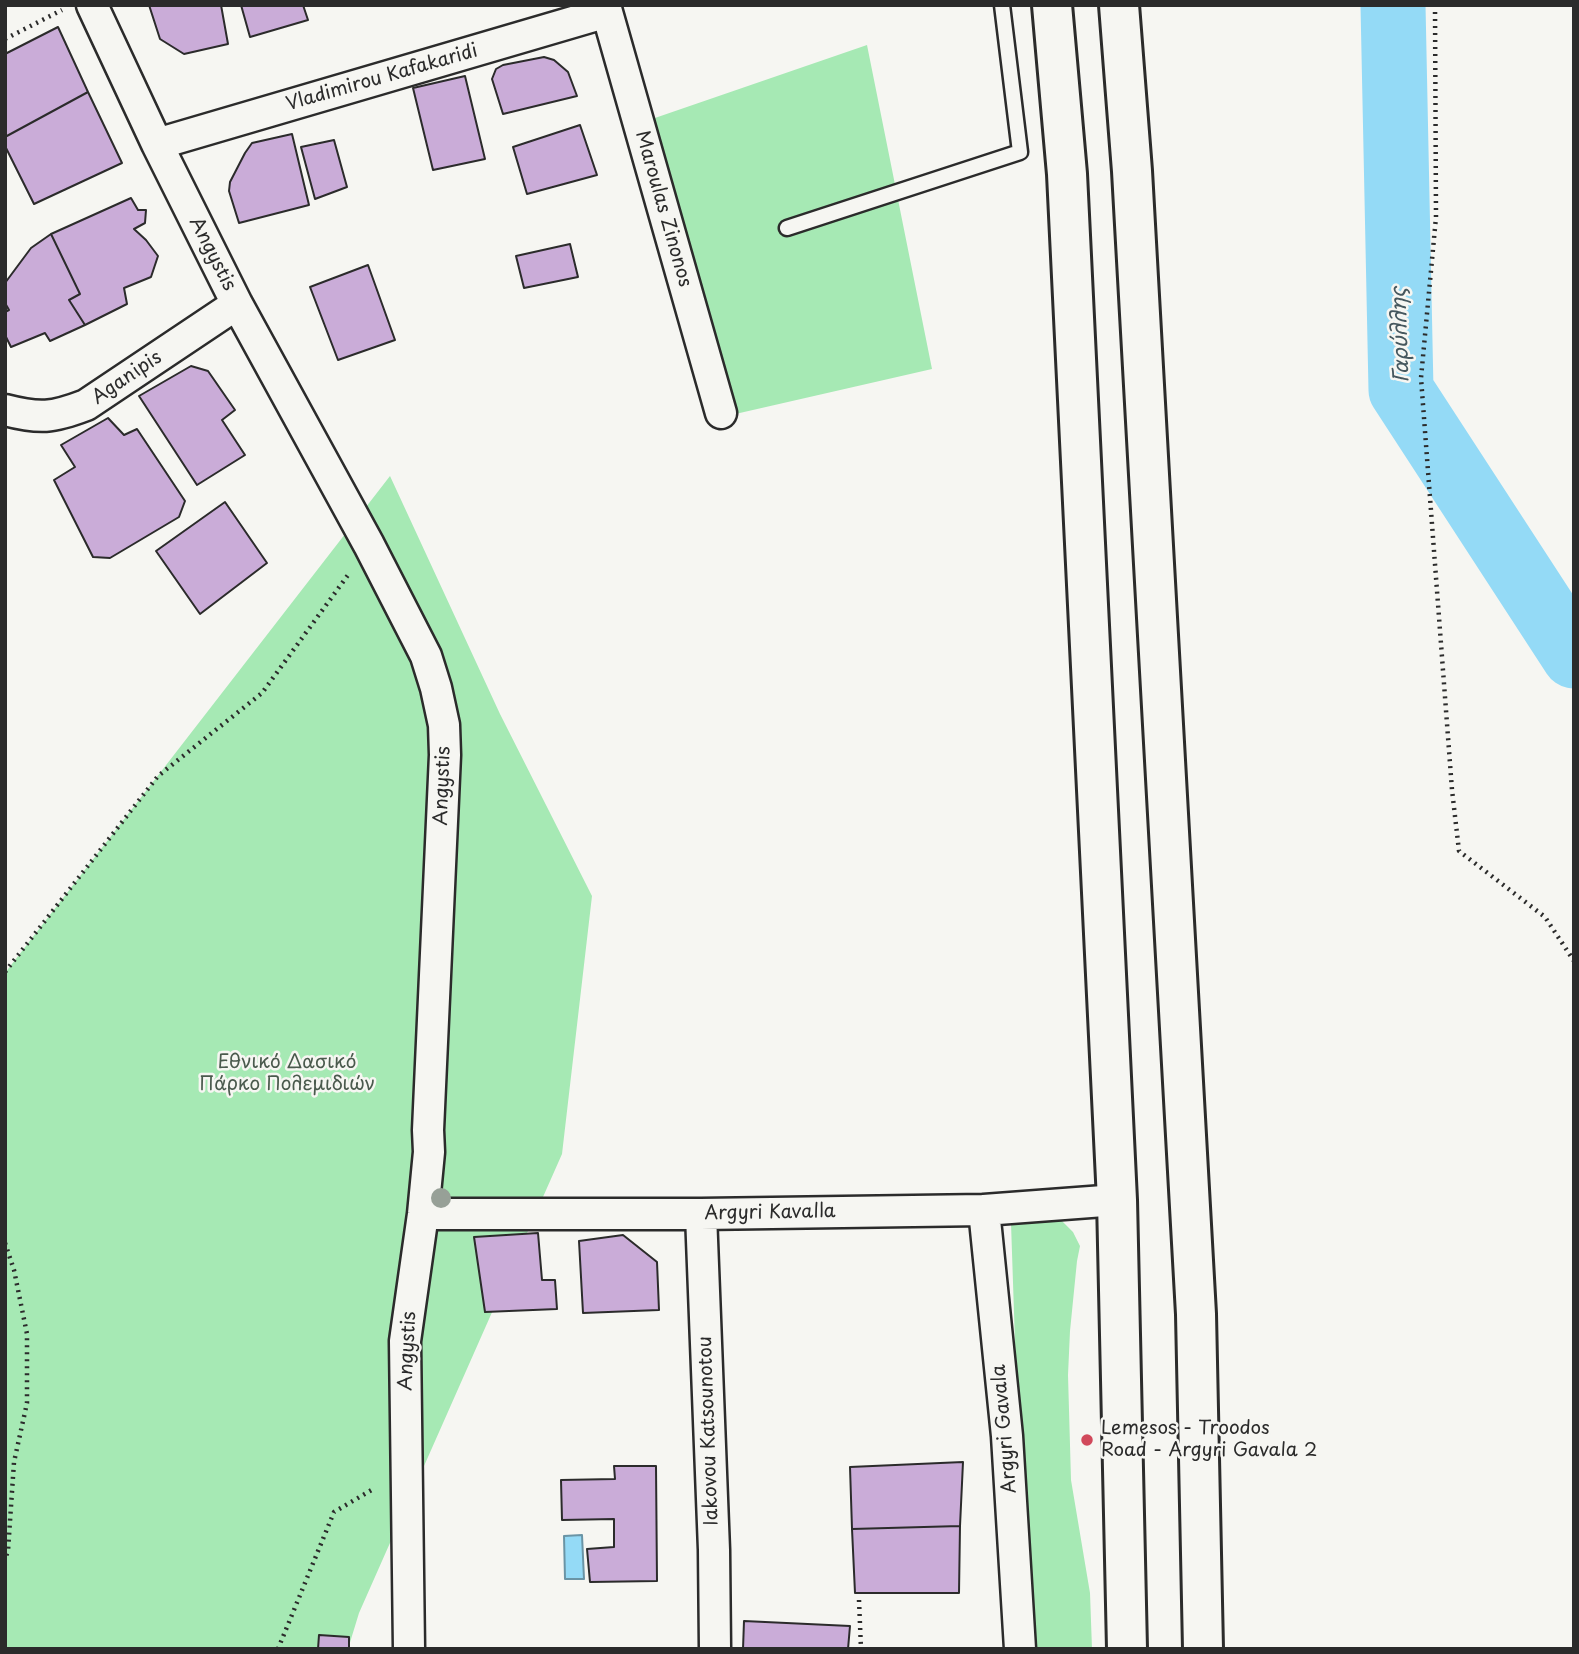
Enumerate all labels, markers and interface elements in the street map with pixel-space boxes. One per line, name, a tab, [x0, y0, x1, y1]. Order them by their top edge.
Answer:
street label: Vladimirou Kafakaridi	[284, 40, 480, 116]
street label: Maroulas Zinonos	[630, 128, 696, 290]
street label: Angystis	[184, 213, 240, 295]
water label: Γαρύλλης	[1387, 287, 1415, 383]
street label: Aganipis	[88, 346, 166, 410]
street label: Angystis	[430, 746, 456, 826]
park label: Εθνικό Δασικό Πάρκο Πολεμιδιών	[199, 1052, 375, 1096]
street label: Argyri Kavalla	[704, 1200, 836, 1226]
street label: Angystis	[395, 1311, 421, 1391]
street label: Iakovou Katsounotou	[694, 1336, 724, 1526]
street label: Argyri Gavala	[988, 1364, 1022, 1494]
place label: Lemesos - Troodos Road - Argyri Gavala 2	[1101, 1418, 1317, 1462]
marker: Lemesos - Troodos Road - Argyri Gavala 2	[1079, 1432, 1095, 1448]

